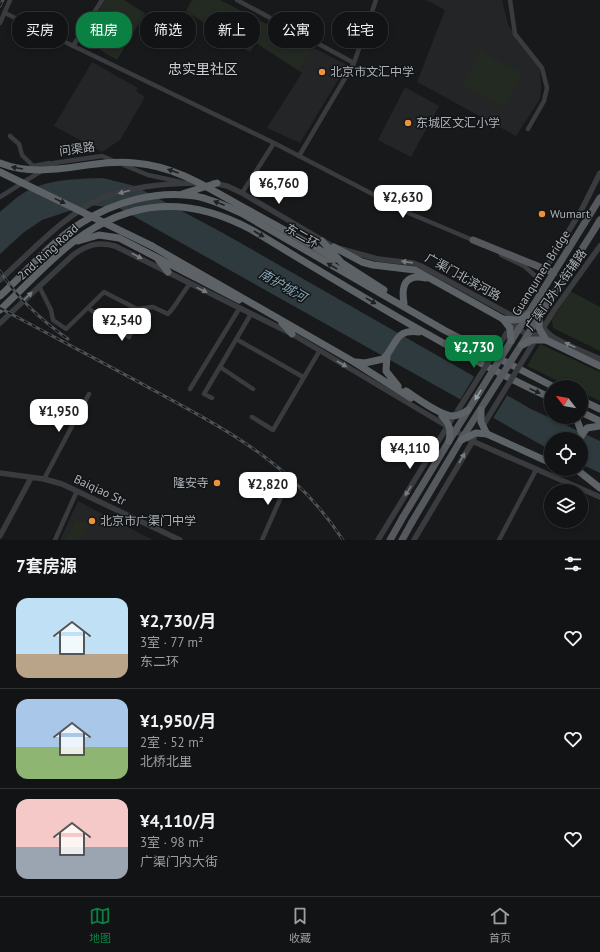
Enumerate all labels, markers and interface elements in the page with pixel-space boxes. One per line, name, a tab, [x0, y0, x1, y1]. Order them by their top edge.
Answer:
chip: 买房	[12, 12, 68, 48]
chip: 租房	[76, 12, 132, 48]
chip: 筛选	[140, 12, 196, 48]
chip: 新上	[204, 12, 260, 48]
chip: 公寓	[268, 12, 324, 48]
chip: 住宅	[332, 12, 388, 48]
district label: 忠实里社区	[168, 60, 238, 78]
place label: 北京市文汇中学	[330, 64, 414, 79]
marker: 北京市文汇中学	[317, 67, 327, 77]
place label: 东城区文汇小学	[416, 115, 500, 130]
marker: 东城区文汇小学	[403, 118, 413, 128]
street label: 问渠路	[58, 139, 96, 158]
one-way arrow	[11, 165, 23, 171]
one-way arrow	[167, 168, 179, 174]
pin: ¥6,760	[246, 171, 312, 205]
text: ¥6,760	[259, 175, 299, 192]
pin: ¥2,630	[370, 185, 436, 219]
one-way arrow	[118, 189, 130, 195]
text: ¥2,630	[383, 189, 423, 206]
one-way arrow	[55, 198, 66, 204]
one-way arrow	[212, 200, 224, 206]
place label: Wumart	[550, 206, 590, 221]
marker: Wumart	[537, 209, 547, 219]
street label: 东二环	[283, 220, 322, 251]
street label: 2nd. Ring Road	[14, 221, 81, 283]
street label: Guanqumen Bridge	[508, 227, 573, 318]
one-way arrow	[253, 231, 265, 238]
street label: 广渠门外大街辅路	[522, 246, 589, 333]
street label: 广渠门北滨河路	[423, 250, 504, 303]
one-way arrow	[131, 253, 143, 259]
one-way arrow	[401, 259, 413, 265]
one-way arrow	[327, 262, 338, 269]
water label: 南护城河	[256, 265, 312, 307]
one-way arrow	[196, 287, 208, 293]
one-way arrow	[23, 291, 33, 301]
one-way arrow	[365, 297, 377, 304]
pin: ¥2,540	[89, 308, 155, 342]
text: ¥2,540	[102, 312, 142, 329]
pin: ¥2,730	[441, 335, 507, 369]
text: ¥2,730	[454, 339, 494, 356]
one-way arrow	[565, 342, 576, 348]
one-way arrow	[336, 360, 348, 367]
north arrow	[544, 380, 588, 424]
map controls	[544, 380, 588, 528]
one-way arrow	[529, 388, 541, 394]
one-way arrow	[474, 389, 481, 401]
pin: ¥1,950	[26, 399, 92, 433]
text: ¥1,950	[39, 403, 79, 420]
button: locate	[544, 432, 588, 476]
pin: ¥4,110	[377, 436, 443, 470]
text: ¥4,110	[390, 440, 430, 457]
one-way arrow	[459, 452, 466, 464]
street label: Baiqiao Str	[72, 471, 129, 508]
pin: ¥2,820	[235, 472, 301, 506]
place label: 隆安寺	[173, 475, 209, 490]
text: ¥2,820	[248, 476, 288, 493]
marker: 隆安寺	[212, 478, 222, 488]
button: layers	[544, 484, 588, 528]
one-way arrow	[404, 485, 411, 497]
place label: 北京市广渠门中学	[100, 513, 196, 528]
marker: 北京市广渠门中学	[87, 516, 97, 526]
icon: filters	[562, 553, 584, 575]
text: 7套房源	[16, 555, 77, 577]
text: ¥2,730/月	[140, 610, 216, 632]
icon: home	[48, 614, 96, 662]
icon: heart	[562, 627, 584, 649]
text: 3室 · 77 m²	[140, 634, 203, 651]
text: 东二环	[140, 653, 179, 670]
text: ¥1,950/月	[140, 710, 216, 732]
icon: home	[48, 715, 96, 763]
icon: heart	[562, 728, 584, 750]
text: 2室 · 52 m²	[140, 734, 204, 751]
text: 北桥北里	[140, 753, 192, 770]
text: ¥4,110/月	[140, 810, 216, 832]
icon: home	[48, 815, 96, 863]
icon: heart	[562, 828, 584, 850]
text: 3室 · 98 m²	[140, 834, 204, 851]
text: 广渠门内大街	[140, 853, 218, 870]
tab: 地图	[89, 905, 111, 945]
tab: 收藏	[289, 905, 311, 945]
tab: 首页	[489, 905, 511, 945]

